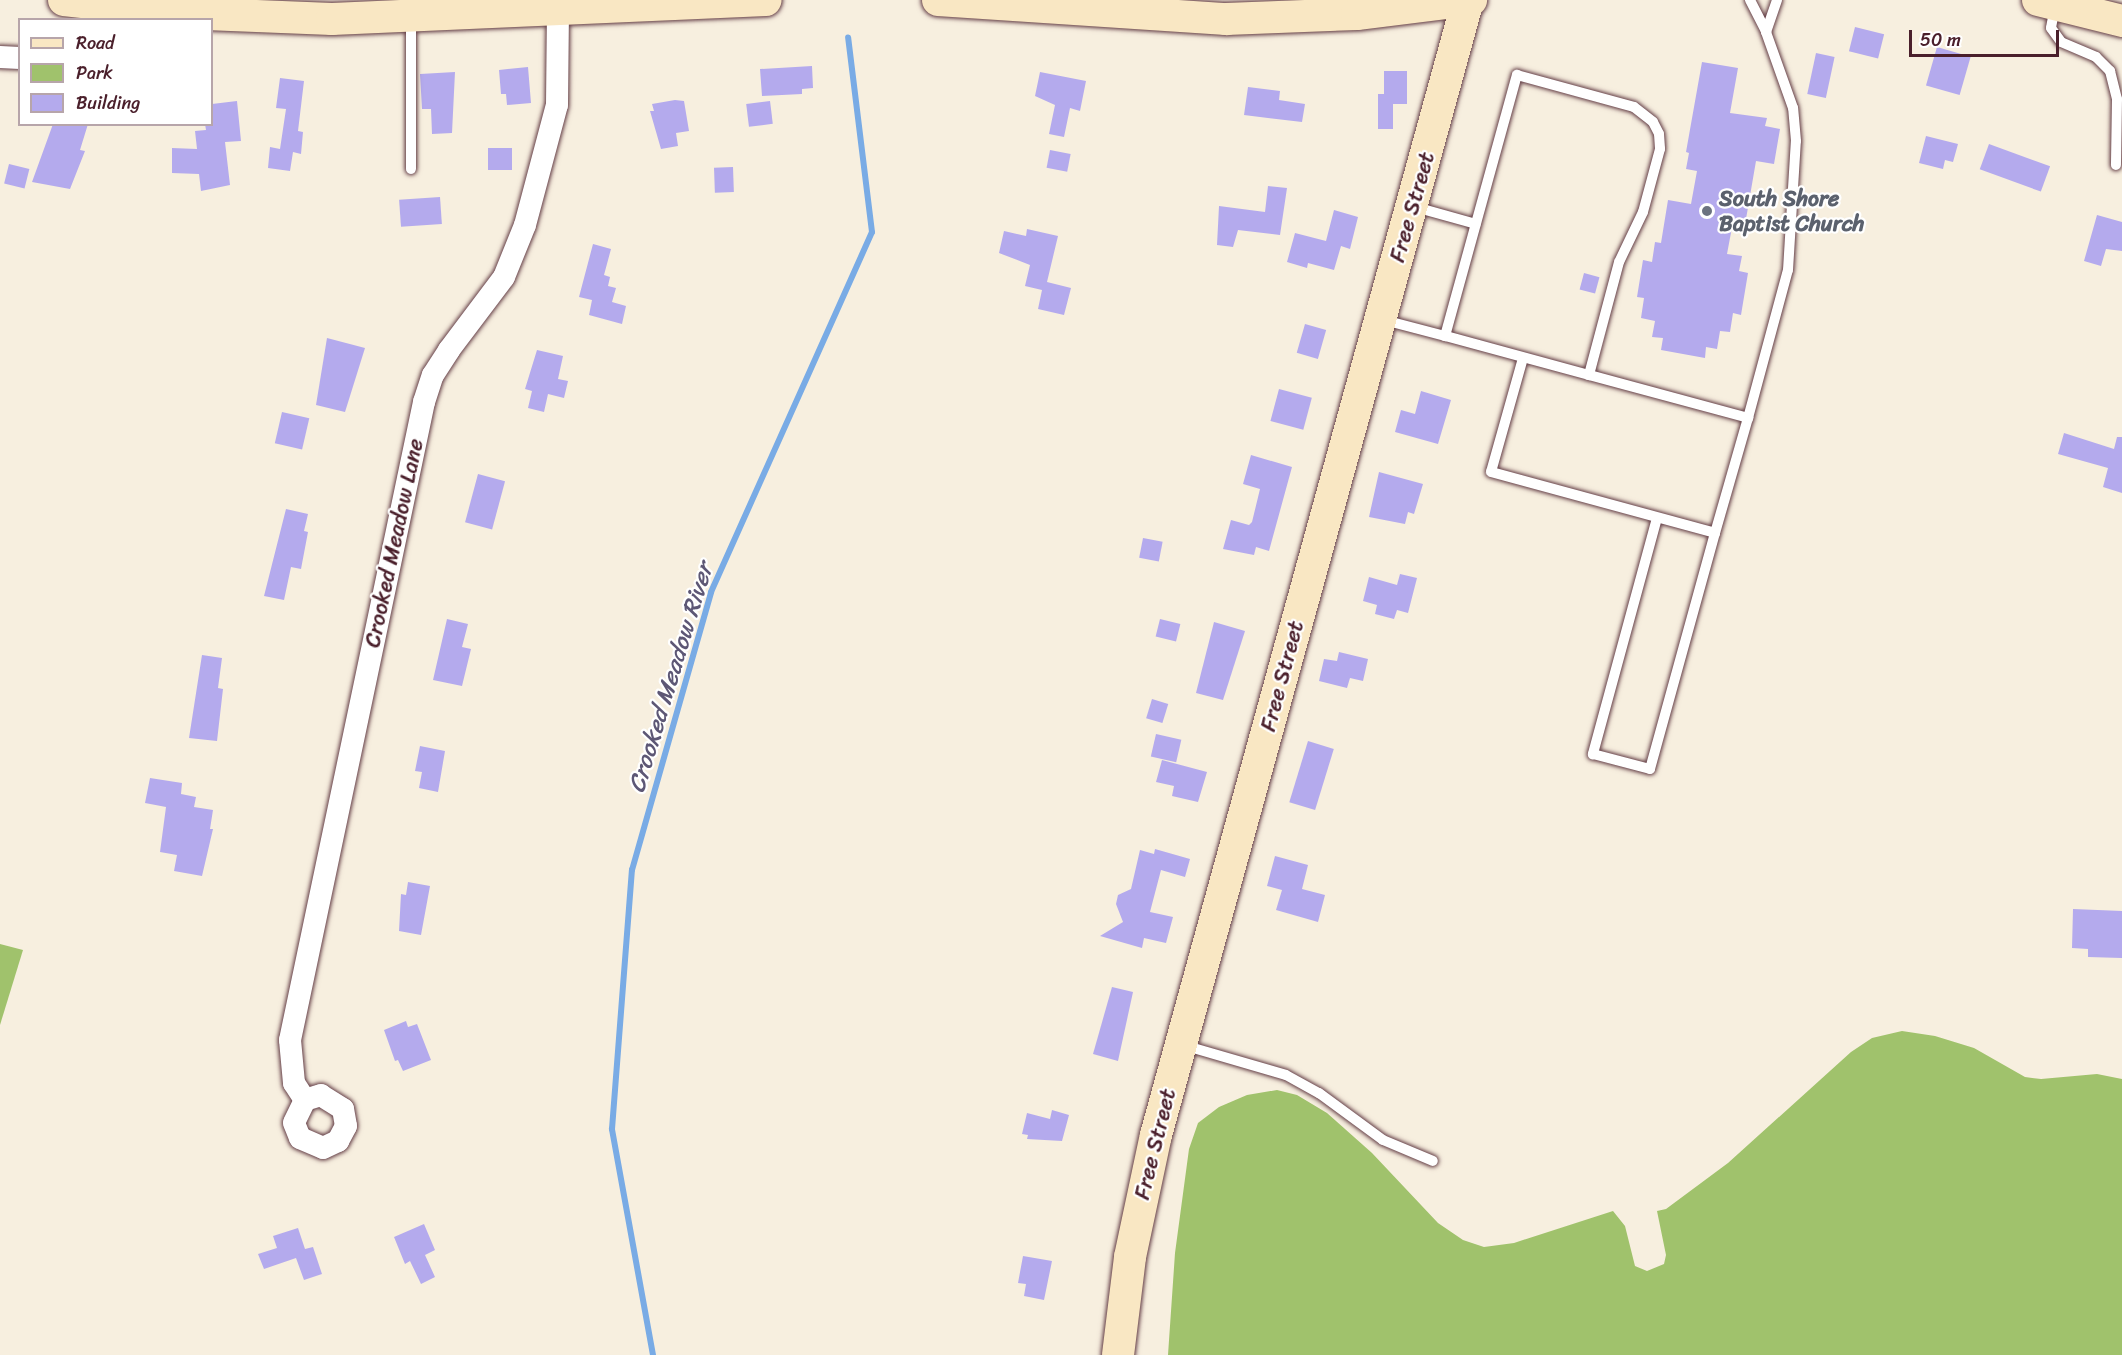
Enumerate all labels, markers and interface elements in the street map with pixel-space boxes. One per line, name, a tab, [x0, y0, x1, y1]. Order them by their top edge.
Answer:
legend	[18, 18, 213, 126]
scale bar	[1912, 18, 2062, 56]
text: 50 m	[1920, 24, 1961, 56]
text: Road	[76, 27, 115, 59]
text: Park	[76, 57, 113, 89]
text: Building	[76, 87, 140, 119]
street label: Free Street	[1384, 149, 1440, 265]
place label: South Shore Baptist Church	[1719, 185, 1864, 236]
marker: South Shore Baptist Church	[1700, 204, 1714, 218]
street label: Crooked Meadow Lane	[359, 436, 429, 650]
water label: Crooked Meadow River	[622, 560, 720, 796]
street label: Free Street	[1255, 618, 1309, 734]
street label: Free Street	[1128, 1086, 1182, 1202]

